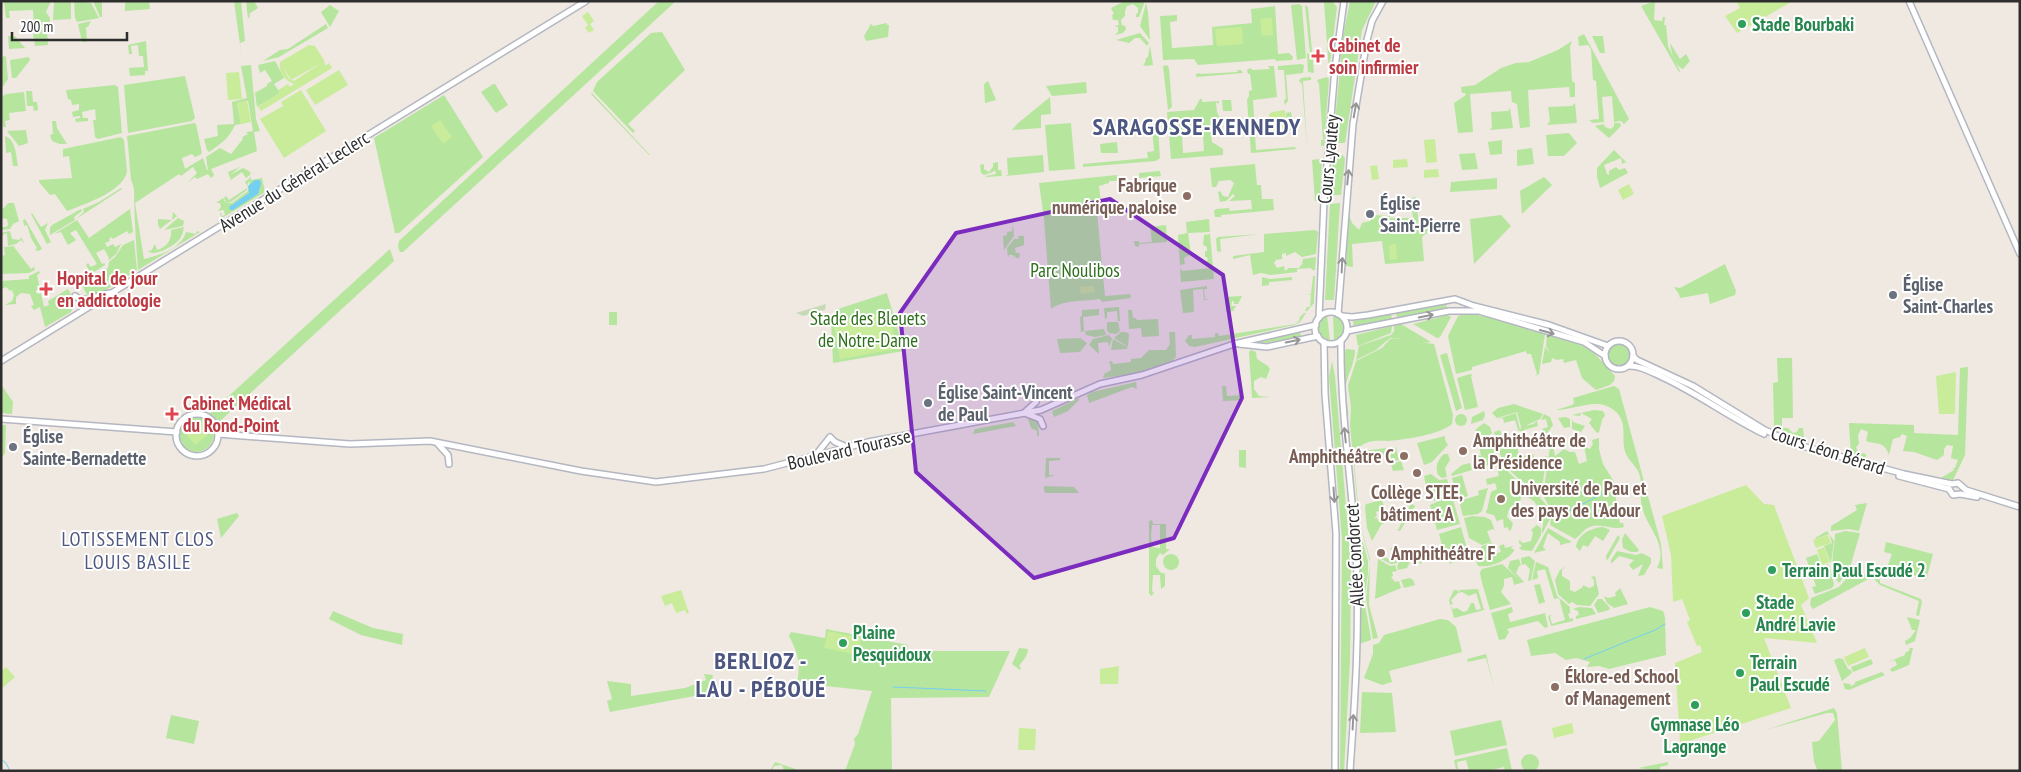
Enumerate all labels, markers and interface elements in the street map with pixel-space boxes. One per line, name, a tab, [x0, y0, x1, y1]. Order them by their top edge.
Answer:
scale bar	[12, 10, 128, 42]
place label: Stade Bourbaki	[1752, 12, 1854, 36]
text: 200 m	[20, 17, 53, 36]
marker: Stade Bourbaki	[1736, 18, 1748, 30]
place label: Cabinet de soin infirmier	[1329, 33, 1419, 79]
marker: Cabinet de soin infirmier	[1311, 49, 1325, 63]
one-way arrow	[1351, 102, 1361, 118]
district label: SARAGOSSE-KENNEDY	[1093, 111, 1301, 142]
street label: Cours Lyautey	[1312, 113, 1344, 205]
street label: Avenue du Général Leclerc	[214, 125, 374, 237]
one-way arrow	[1343, 169, 1353, 185]
place label: Fabrique numérique paloise	[1052, 173, 1177, 219]
marker: Fabrique numérique paloise	[1181, 190, 1193, 202]
place label: Église Saint-Pierre	[1380, 191, 1461, 237]
marker: Église Saint-Pierre	[1364, 208, 1376, 220]
one-way arrow	[1337, 257, 1346, 273]
park label: Parc Noulibos	[1030, 258, 1120, 282]
place label: Hopital de jour en addictologie	[57, 266, 161, 312]
place label: Église Saint-Charles	[1903, 272, 1993, 318]
marker: Hopital de jour en addictologie	[39, 282, 53, 296]
marker: Église Saint-Charles	[1887, 289, 1899, 301]
park label: Stade des Bleuets de Notre-Dame	[810, 306, 926, 352]
one-way arrow	[1418, 310, 1434, 320]
one-way arrow	[1538, 327, 1554, 337]
one-way arrow	[1284, 336, 1300, 345]
place label: Église Saint-Vincent de Paul	[938, 380, 1073, 426]
place label: Cabinet Médical du Rond-Point	[183, 391, 291, 437]
marker: Église Saint-Vincent de Paul	[922, 397, 934, 409]
marker: Cabinet Médical du Rond-Point	[165, 407, 179, 421]
street label: Cours Léon Bérard	[1768, 420, 1888, 480]
street label: Boulevard Tourasse	[785, 423, 913, 475]
place label: Église Sainte-Bernadette	[23, 424, 146, 470]
one-way arrow	[1340, 427, 1349, 443]
place label: Amphithéâtre de la Présidence	[1472, 428, 1586, 474]
marker: Église Sainte-Bernadette	[7, 441, 19, 453]
place label: Amphithéâtre C	[1288, 444, 1394, 468]
marker: Amphithéâtre de la Présidence	[1457, 445, 1469, 457]
marker: Amphithéâtre C	[1398, 450, 1410, 462]
marker: Collège STEE, bâtiment A	[1411, 467, 1423, 479]
place label: Université de Pau et des pays de l'Adour	[1511, 476, 1647, 522]
place label: Collège STEE, bâtiment A	[1371, 480, 1463, 526]
one-way arrow	[1329, 487, 1338, 503]
marker: Université de Pau et des pays de l'Adour	[1495, 493, 1507, 505]
street label: Allée Condorcet	[1339, 502, 1369, 607]
district label: LOTISSEMENT CLOS LOUIS BASILE	[61, 526, 215, 575]
place label: Amphithéâtre F	[1390, 541, 1496, 565]
marker: Amphithéâtre F	[1375, 547, 1387, 559]
place label: Terrain Paul Escudé 2	[1782, 558, 1926, 582]
marker: Terrain Paul Escudé 2	[1766, 564, 1778, 576]
place label: Stade André Lavie	[1755, 590, 1836, 636]
marker: Stade André Lavie	[1740, 607, 1752, 619]
place label: Plaine Pesquidoux	[853, 620, 932, 666]
marker: Plaine Pesquidoux	[837, 637, 849, 649]
district label: BERLIOZ - LAU - PÉBOUÉ	[696, 645, 826, 704]
place label: Terrain Paul Escudé	[1750, 650, 1830, 696]
place label: Éklore-ed School of Management	[1565, 664, 1679, 710]
marker: Terrain Paul Escudé	[1734, 667, 1746, 679]
marker: Éklore-ed School of Management	[1549, 681, 1561, 693]
marker: Gymnase Léo Lagrange	[1689, 699, 1701, 711]
place label: Gymnase Léo Lagrange	[1651, 712, 1739, 758]
one-way arrow	[1348, 714, 1358, 730]

